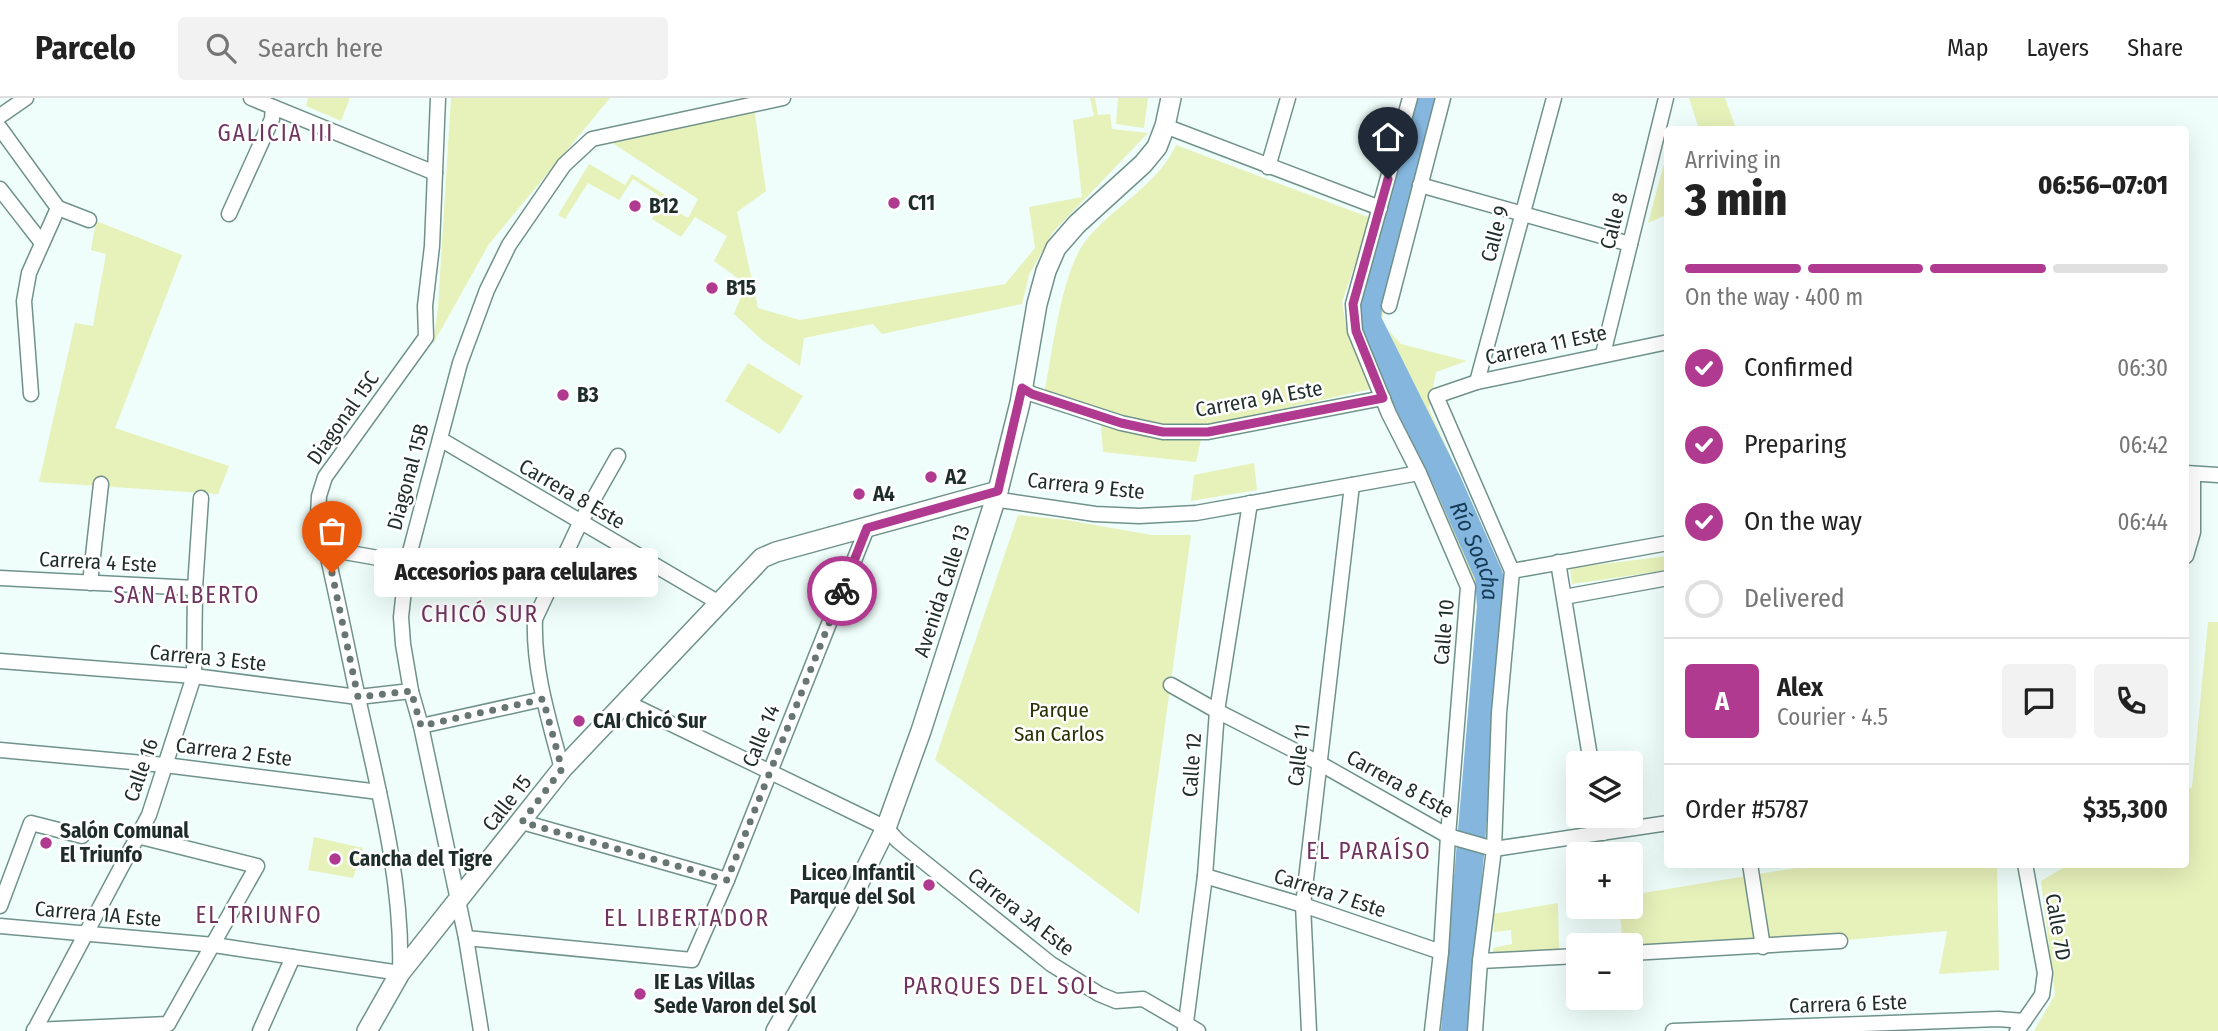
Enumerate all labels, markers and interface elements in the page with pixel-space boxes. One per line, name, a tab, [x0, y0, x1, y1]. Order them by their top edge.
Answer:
search box	[178, 17, 668, 80]
text: Parcelo	[35, 28, 136, 68]
icon: search	[202, 29, 240, 67]
text: Search here	[258, 33, 383, 64]
text: Map	[1947, 34, 1989, 62]
text: Layers	[2027, 34, 2089, 62]
text: Share	[2127, 34, 2183, 62]
pin	[1358, 107, 1418, 179]
icon: home	[1369, 118, 1407, 156]
district label: GALICIA III	[218, 119, 334, 147]
text: Arriving in	[1685, 146, 1781, 174]
text: 06:56–07:01	[2038, 170, 2168, 201]
text: 3 min	[1685, 172, 1787, 227]
place label: C11	[908, 190, 935, 216]
street label: Calle 8	[1594, 190, 1634, 252]
place label: B12	[649, 193, 679, 219]
marker: C11	[886, 195, 902, 211]
marker: B12	[627, 198, 643, 214]
street label: Calle 9	[1475, 203, 1515, 265]
place label: B15	[726, 275, 756, 301]
marker: B15	[704, 280, 720, 296]
text: On the way · 400 m	[1685, 283, 1863, 311]
street label: Carrera 11 Este	[1483, 319, 1609, 371]
icon: check	[1685, 349, 1723, 387]
text: Confirmed	[1744, 352, 1854, 383]
text: 06:30	[2117, 354, 2168, 382]
street label: Diagonal 15C	[301, 366, 385, 470]
street label: Carrera 9A Este	[1193, 375, 1325, 423]
place label: B3	[577, 382, 599, 408]
marker: B3	[555, 387, 571, 403]
street label: Diagonal 15B	[381, 421, 435, 533]
icon: check	[1685, 426, 1723, 464]
text: Preparing	[1744, 429, 1846, 460]
text: 06:42	[2119, 431, 2168, 459]
street label: Carrera 8 Este	[514, 453, 630, 535]
place label: A2	[944, 464, 967, 490]
street label: Carrera 9 Este	[1026, 467, 1146, 505]
marker: A2	[923, 469, 939, 485]
place label: A4	[872, 481, 895, 507]
marker: A4	[851, 486, 867, 502]
water label: Río Soacha	[1444, 497, 1505, 601]
pin	[302, 501, 362, 573]
icon: check	[1685, 503, 1723, 541]
text: On the way	[1744, 506, 1862, 537]
text: 06:44	[2118, 508, 2168, 536]
icon: bag	[313, 512, 351, 550]
street label: Avenida Calle 13	[908, 521, 976, 661]
street label: Carrera 4 Este	[38, 546, 158, 578]
callout: Accesorios para celulares	[374, 548, 658, 598]
courier	[807, 556, 877, 626]
text: Accesorios para celulares	[395, 558, 637, 586]
icon: bike	[823, 572, 861, 610]
district label: SAN ALBERTO	[114, 581, 260, 609]
text: Delivered	[1744, 583, 1845, 614]
street label: Calle 10	[1428, 598, 1460, 666]
district label: CHICÓ SUR	[421, 600, 539, 628]
street label: Carrera 3 Este	[148, 639, 268, 677]
button: chat	[2002, 664, 2076, 738]
button: phone	[2094, 664, 2168, 738]
text: Alex	[1777, 672, 1823, 703]
text: A	[1715, 686, 1729, 717]
park label: Parque San Carlos	[1014, 697, 1104, 747]
street label: Calle 14	[737, 701, 785, 771]
text: Courier · 4.5	[1777, 703, 1888, 731]
place label: CAI Chicó Sur	[593, 708, 707, 734]
marker: CAI Chicó Sur	[571, 713, 587, 729]
street label: Calle 11	[1282, 722, 1316, 788]
street label: Carrera 2 Este	[174, 732, 294, 772]
street label: Calle 12	[1177, 732, 1207, 798]
street label: Calle 16	[118, 735, 164, 805]
street label: Carrera 8 Este	[1342, 744, 1458, 824]
map controls	[1566, 751, 1643, 1010]
button: layers	[1566, 751, 1643, 828]
street label: Calle 15	[477, 770, 537, 836]
text: Order #5787	[1685, 794, 1809, 825]
text: $35,300	[2083, 794, 2168, 825]
place label: Salón Comunal El Triunfo	[60, 818, 189, 868]
marker: Salón Comunal El Triunfo	[38, 835, 54, 851]
district label: EL PARAÍSO	[1306, 836, 1432, 865]
button: +	[1566, 842, 1643, 919]
place label: Cancha del Tigre	[349, 846, 493, 872]
marker: Cancha del Tigre	[327, 851, 343, 867]
place label: Liceo Infantil Parque del Sol	[790, 860, 915, 910]
street label: Carrera 3A Este	[962, 862, 1080, 962]
street label: Carrera 7 Este	[1271, 863, 1389, 923]
marker: Liceo Infantil Parque del Sol	[921, 877, 937, 893]
street label: Calle 7D	[2039, 891, 2077, 963]
street label: Carrera 1A Este	[34, 896, 162, 932]
district label: EL TRIUNFO	[195, 901, 323, 929]
district label: EL LIBERTADOR	[604, 904, 770, 932]
button: −	[1566, 933, 1643, 1010]
place label: IE Las Villas Sede Varon del Sol	[654, 969, 817, 1019]
district label: PARQUES DEL SOL	[903, 972, 1099, 1000]
marker: IE Las Villas Sede Varon del Sol	[632, 986, 648, 1002]
street label: Carrera 6 Este	[1789, 989, 1907, 1019]

